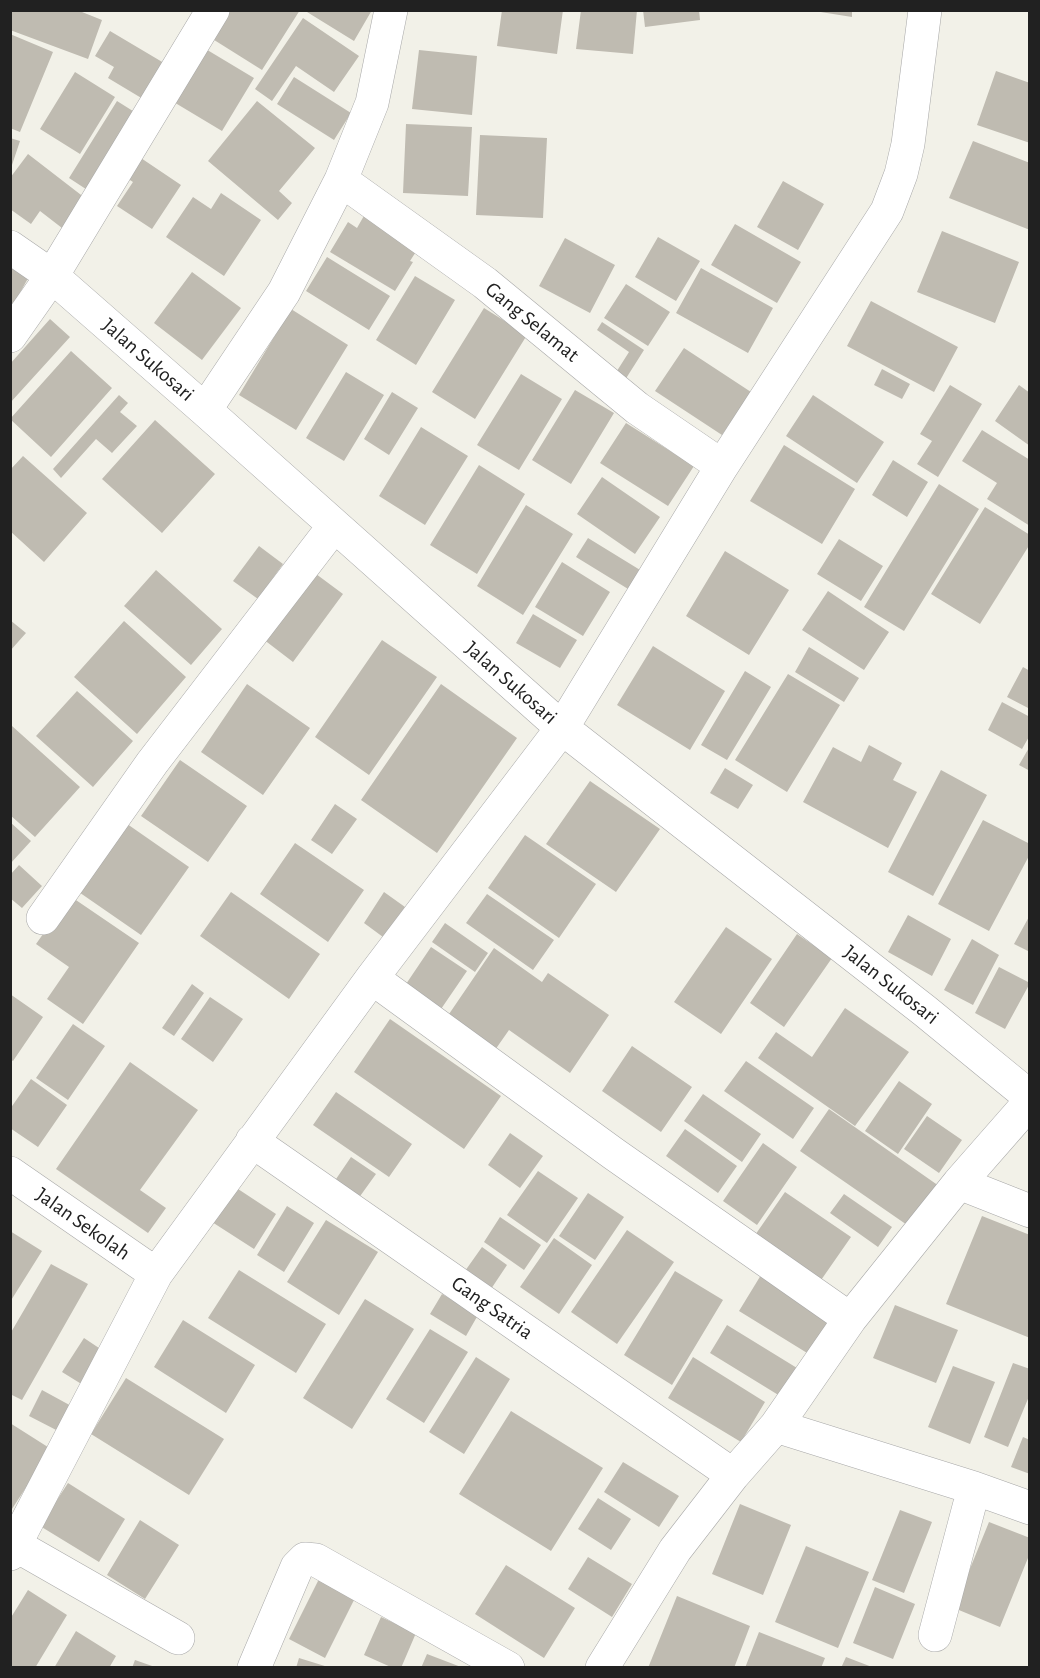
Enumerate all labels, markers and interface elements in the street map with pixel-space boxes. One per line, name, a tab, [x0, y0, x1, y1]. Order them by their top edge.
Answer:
street label: Gang Selamat	[480, 277, 584, 367]
street label: Jalan Sukosari	[97, 313, 199, 407]
street label: Jalan Sukosari	[460, 636, 562, 730]
street label: Jalan Sukosari	[838, 940, 944, 1030]
street label: Jalan Sekolah	[31, 1182, 135, 1266]
street label: Gang Satria	[446, 1271, 538, 1345]

